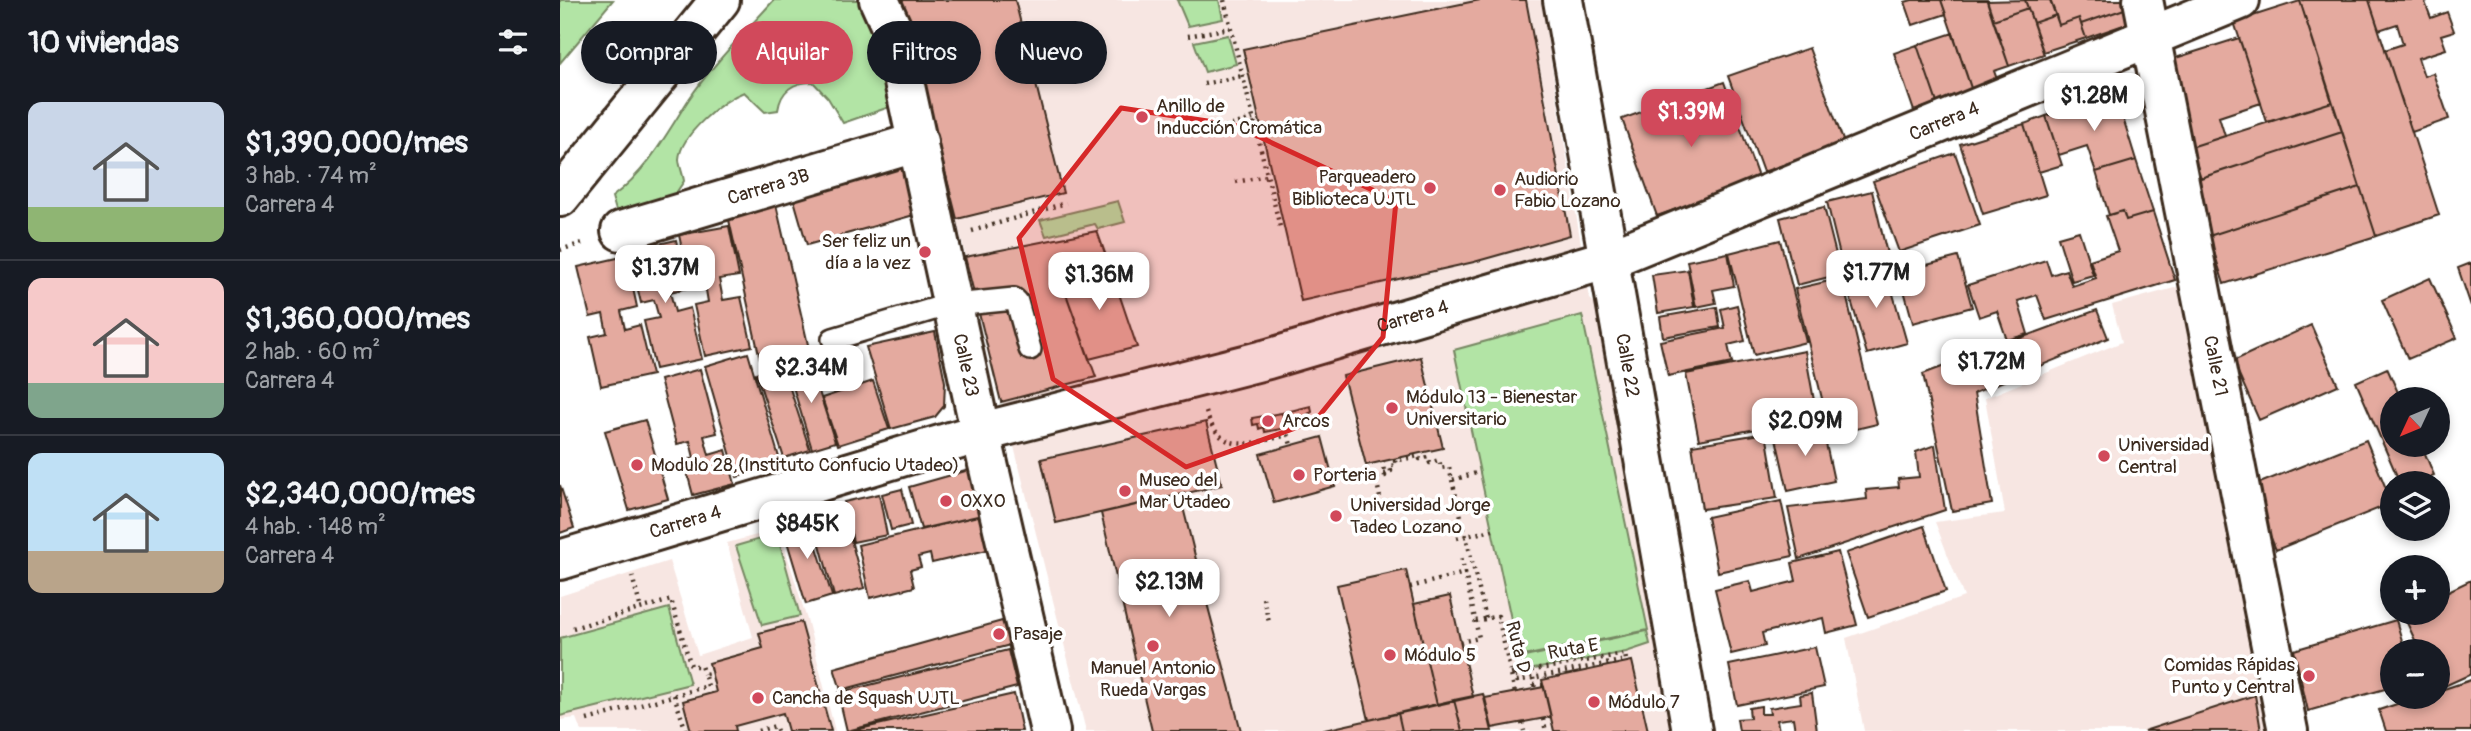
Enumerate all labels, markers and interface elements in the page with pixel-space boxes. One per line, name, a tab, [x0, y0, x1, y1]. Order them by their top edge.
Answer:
chip: Comprar	[581, 21, 717, 84]
chip: Alquilar	[731, 21, 853, 84]
chip: Filtros	[867, 21, 981, 84]
chip: Nuevo	[995, 21, 1107, 84]
icon: filters	[494, 23, 532, 61]
text: 10 viviendas	[28, 24, 179, 61]
pin: $1.28M	[2037, 74, 2151, 133]
text: $1.28M	[2060, 81, 2128, 110]
pin: $1.39M	[1634, 90, 1748, 149]
place label: Anillo de Inducción Cromática	[1156, 94, 1322, 140]
street label: Carrera 4	[1906, 96, 1983, 146]
text: $1.39M	[1657, 97, 1725, 126]
marker: Anillo de Inducción Cromática	[1134, 109, 1150, 125]
text: $1,390,000/mes	[245, 124, 468, 161]
icon: home	[84, 130, 168, 214]
text: 3 hab. · 74 m²	[245, 161, 377, 190]
street label: Carrera 3B	[725, 163, 812, 210]
place label: Parqueadero Biblioteca UJTL	[1292, 165, 1416, 211]
place label: Audiorio Fabio Lozano	[1514, 167, 1621, 213]
marker: Parqueadero Biblioteca UJTL	[1422, 180, 1438, 196]
marker: Audiorio Fabio Lozano	[1492, 182, 1508, 198]
text: Carrera 4	[245, 190, 334, 219]
place label: Ser feliz un día a la vez	[821, 229, 911, 275]
marker: Ser feliz un día a la vez	[917, 244, 933, 260]
pin: $1.37M	[608, 246, 722, 305]
pin: $1.77M	[1819, 250, 1933, 310]
pin: $1.36M	[1042, 252, 1156, 312]
text: $1.37M	[631, 253, 699, 282]
text: $1.77M	[1842, 258, 1910, 287]
text: $1.36M	[1064, 260, 1134, 289]
street label: Carrera 4	[1374, 295, 1452, 338]
text: $1,360,000/mes	[245, 300, 470, 337]
icon: home	[84, 306, 168, 390]
street label: Calle 23	[947, 331, 984, 399]
street label: Calle 22	[1610, 332, 1645, 399]
street label: Calle 21	[2198, 334, 2233, 398]
text: 2 hab. · 60 m²	[245, 337, 380, 366]
pin: $1.72M	[1934, 340, 2048, 399]
pin: $2.34M	[754, 346, 868, 405]
text: $1.72M	[1957, 347, 2025, 376]
text: $2.34M	[774, 353, 848, 382]
text: Carrera 4	[245, 366, 334, 395]
place label: Módulo 13 - Bienestar Universitario	[1406, 385, 1577, 431]
north arrow	[2380, 387, 2450, 457]
map controls	[2380, 387, 2450, 709]
pin: $2.09M	[1748, 398, 1862, 458]
marker: Módulo 13 - Bienestar Universitario	[1384, 400, 1400, 416]
text: $2.09M	[1768, 406, 1842, 435]
place label: Arcos	[1282, 409, 1330, 433]
marker: Arcos	[1260, 413, 1276, 429]
place label: Universidad Central	[2118, 433, 2209, 479]
marker: Universidad Central	[2096, 448, 2112, 464]
place label: Modulo 28,(Instituto Confucio Utadeo)	[651, 453, 959, 477]
marker: Modulo 28,(Instituto Confucio Utadeo)	[629, 457, 645, 473]
place label: Porteria	[1313, 463, 1377, 487]
marker: Porteria	[1291, 467, 1307, 483]
place label: Museo del Mar Utadeo	[1139, 468, 1231, 514]
button: layers	[2380, 471, 2450, 541]
text: $2,340,000/mes	[245, 475, 475, 512]
icon: home	[84, 481, 168, 565]
marker: Museo del Mar Utadeo	[1117, 483, 1133, 499]
place label: OXXO	[960, 489, 1006, 513]
marker: OXXO	[938, 493, 954, 509]
place label: Universidad Jorge Tadeo Lozano	[1350, 493, 1491, 539]
street label: Carrera 4	[647, 500, 724, 544]
pin: $845K	[758, 502, 856, 561]
marker: Universidad Jorge Tadeo Lozano	[1328, 508, 1344, 524]
text: $845K	[775, 509, 839, 538]
text: 4 hab. · 148 m²	[245, 512, 386, 541]
text: Carrera 4	[245, 541, 334, 570]
button: +	[2380, 555, 2450, 625]
pin: $2.13M	[1112, 560, 1226, 619]
text: $2.13M	[1135, 567, 1203, 596]
street label: Ruta D	[1500, 618, 1536, 676]
place label: Pasaje	[1013, 622, 1063, 646]
marker: Pasaje	[991, 626, 1007, 642]
street label: Ruta E	[1546, 633, 1600, 665]
marker: Manuel Antonio Rueda Vargas	[1145, 638, 1161, 654]
button: −	[2380, 639, 2450, 709]
place label: Módulo 5	[1404, 643, 1476, 667]
marker: Módulo 5	[1382, 647, 1398, 663]
place label: Comidas Rápidas Punto y Central	[2164, 653, 2296, 699]
place label: Manuel Antonio Rueda Vargas	[1090, 656, 1216, 702]
marker: Comidas Rápidas Punto y Central	[2301, 668, 2317, 684]
place label: Cancha de Squash UJTL	[772, 686, 960, 710]
marker: Cancha de Squash UJTL	[750, 690, 766, 706]
place label: Módulo 7	[1608, 690, 1680, 714]
marker: Módulo 7	[1586, 694, 1602, 710]

